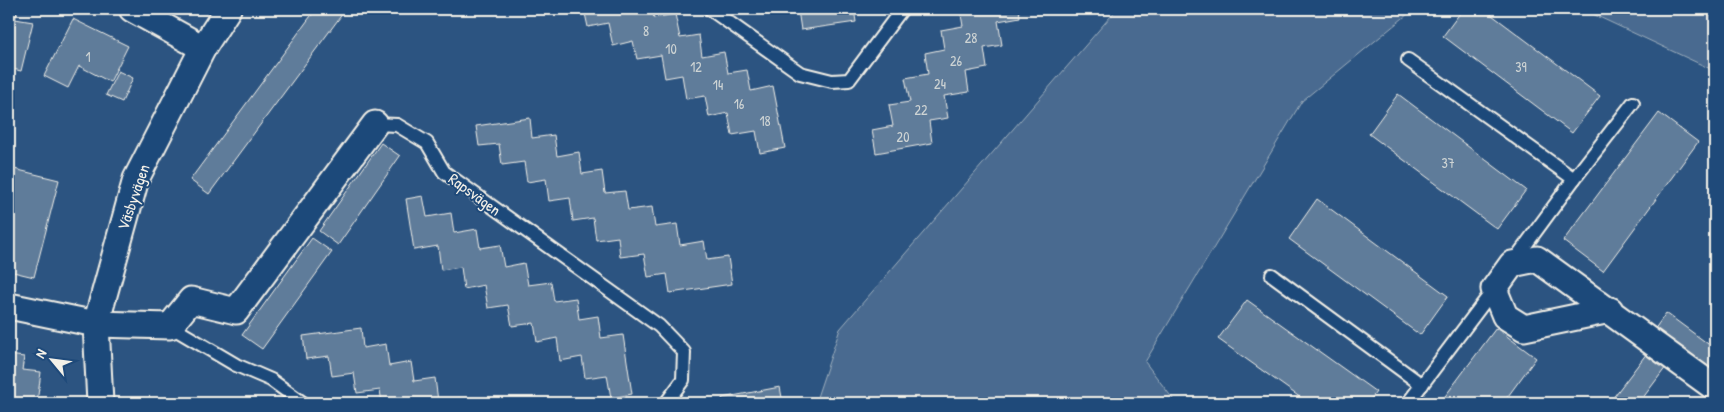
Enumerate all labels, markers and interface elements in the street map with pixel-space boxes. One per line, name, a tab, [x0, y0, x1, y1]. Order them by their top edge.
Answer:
house number: 8	[643, 21, 649, 40]
house number: 28	[965, 28, 977, 47]
house number: 10	[665, 39, 677, 58]
house number: 1	[85, 47, 91, 66]
house number: 26	[950, 51, 962, 70]
house number: 12	[690, 57, 702, 76]
house number: 39	[1515, 57, 1527, 76]
house number: 24	[934, 74, 946, 93]
house number: 14	[713, 75, 723, 94]
house number: 16	[734, 94, 745, 113]
house number: 22	[914, 100, 928, 119]
house number: 18	[759, 111, 771, 130]
house number: 20	[897, 127, 909, 146]
house number: 37	[1441, 153, 1455, 172]
street label: Väsbyvägen	[111, 161, 155, 233]
street label: Rapsvägen	[444, 167, 506, 221]
north arrow	[28, 334, 78, 384]
text: N	[30, 345, 51, 361]

